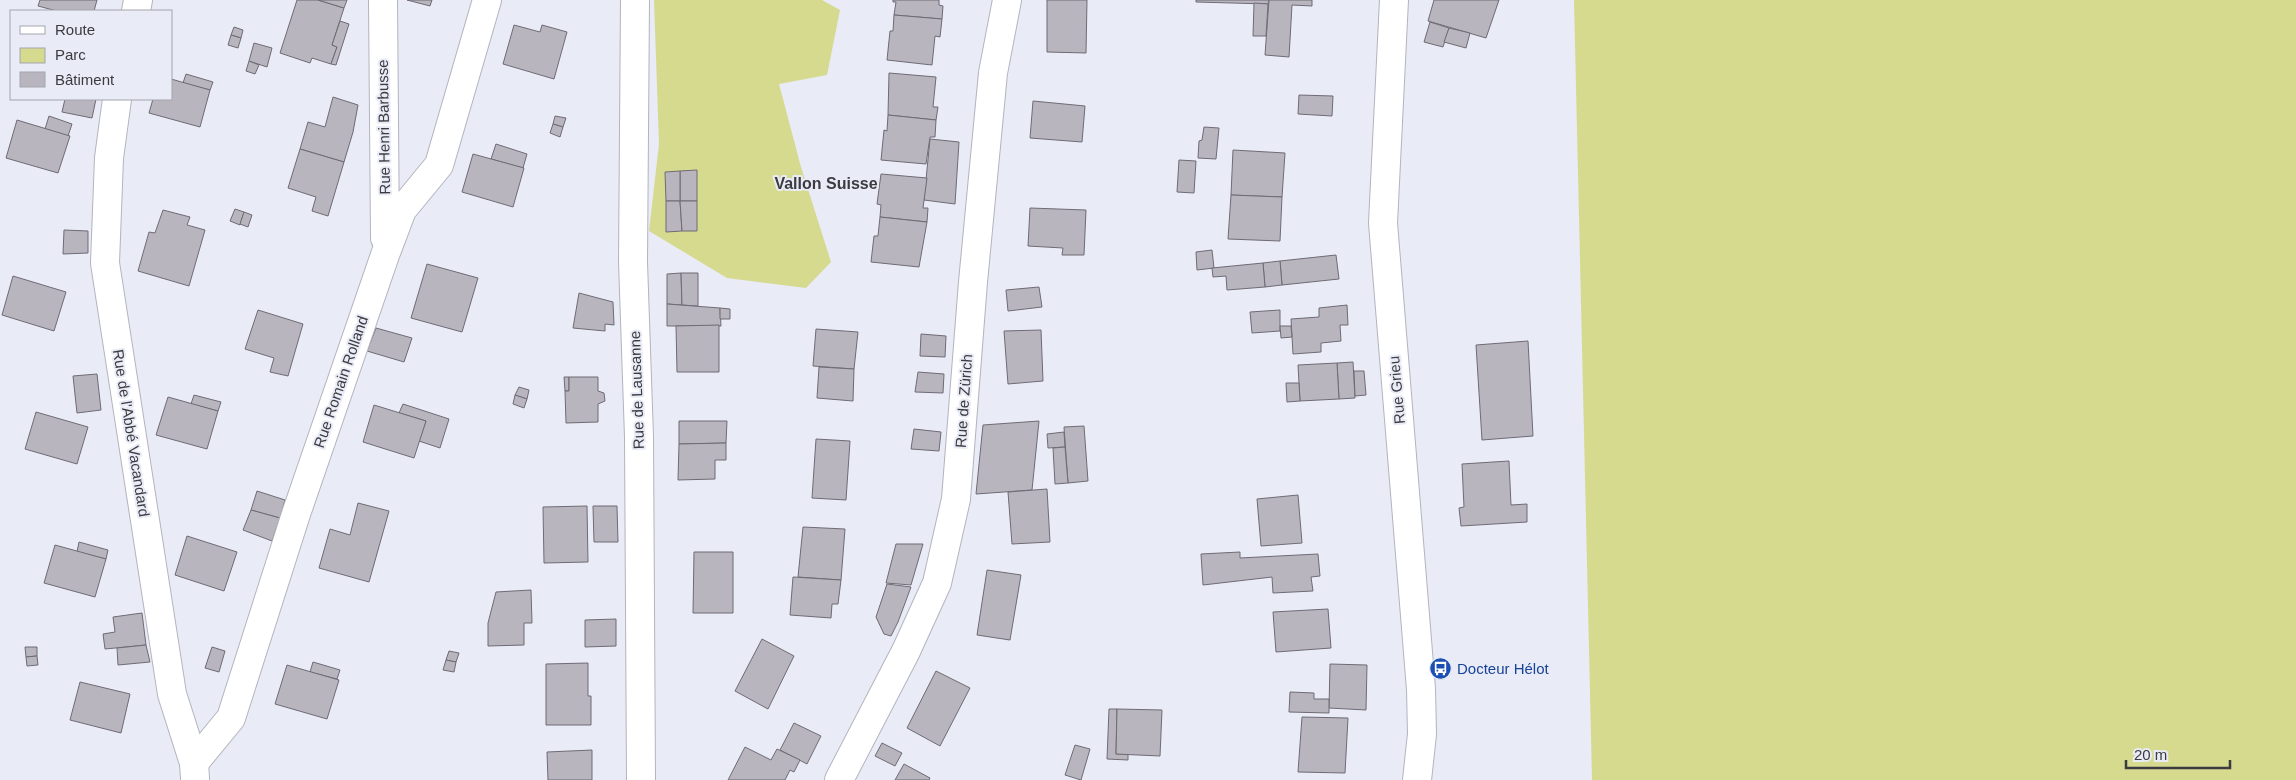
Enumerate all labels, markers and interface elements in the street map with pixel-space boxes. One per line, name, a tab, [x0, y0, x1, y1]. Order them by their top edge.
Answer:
legend	[10, 10, 172, 100]
text: Route	[55, 21, 95, 38]
text: Parc	[55, 46, 86, 63]
street label: Rue Henri Barbusse	[374, 59, 393, 195]
text: Bâtiment	[55, 71, 115, 88]
district label: Vallon Suisse	[774, 175, 878, 192]
street label: Rue Romain Rolland	[310, 314, 371, 450]
street label: Rue de Lausanne	[626, 331, 647, 449]
street label: Rue de l'Abbé Vacandard	[110, 348, 153, 518]
street label: Rue de Zürich	[952, 353, 975, 449]
street label: Rue Grieu	[1385, 355, 1408, 425]
bus stop icon: Docteur Hélot	[1429, 657, 1453, 681]
place label: Docteur Hélot	[1457, 660, 1550, 677]
scale bar	[2126, 738, 2230, 770]
text: 20 m	[2134, 746, 2167, 763]

